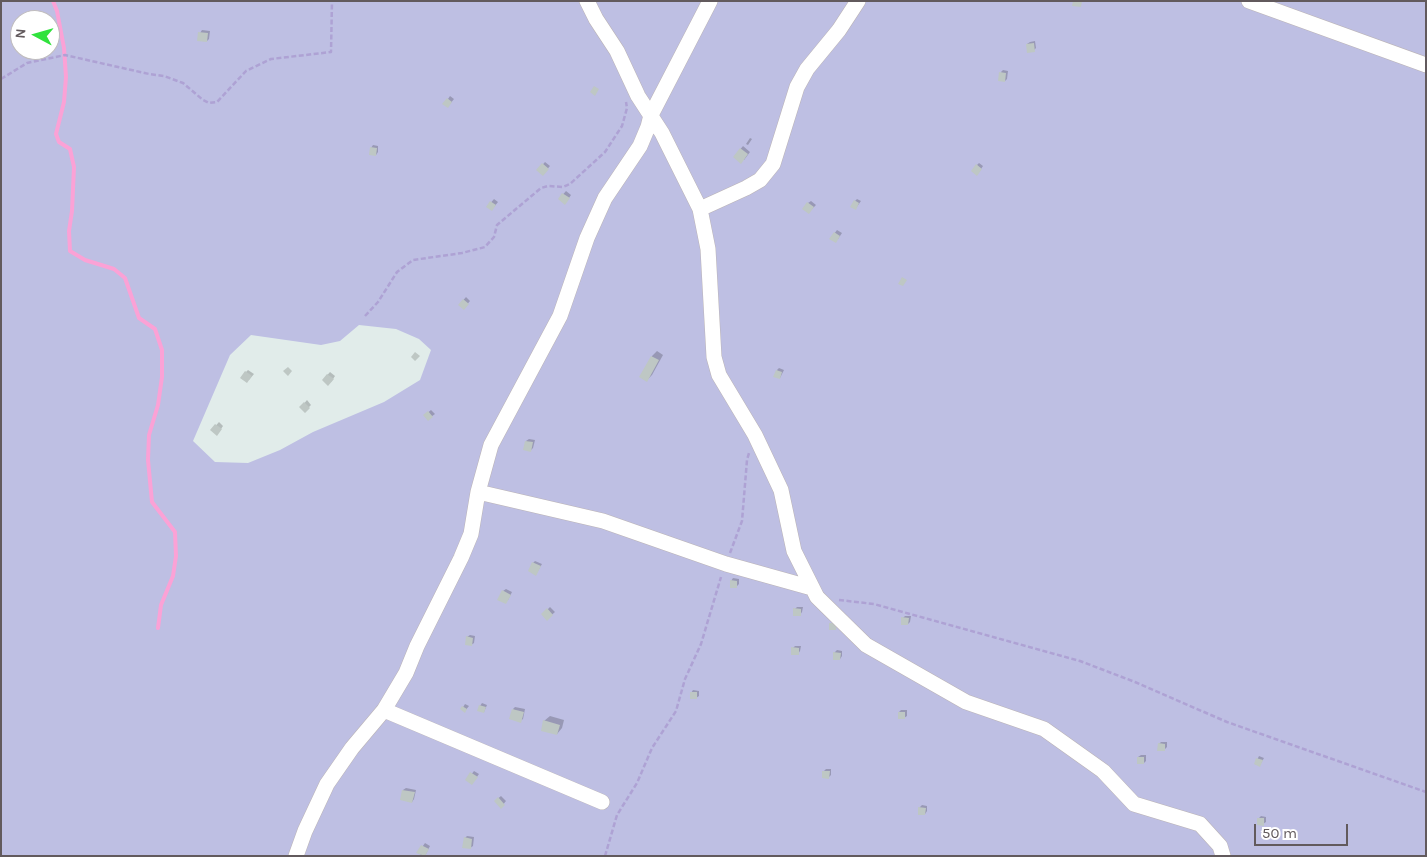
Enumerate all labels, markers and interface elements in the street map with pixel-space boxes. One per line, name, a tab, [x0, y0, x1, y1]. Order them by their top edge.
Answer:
north arrow	[10, 10, 60, 60]
text: N	[12, 28, 30, 39]
scale bar	[1257, 814, 1351, 846]
text: 50 m	[1262, 824, 1297, 842]

